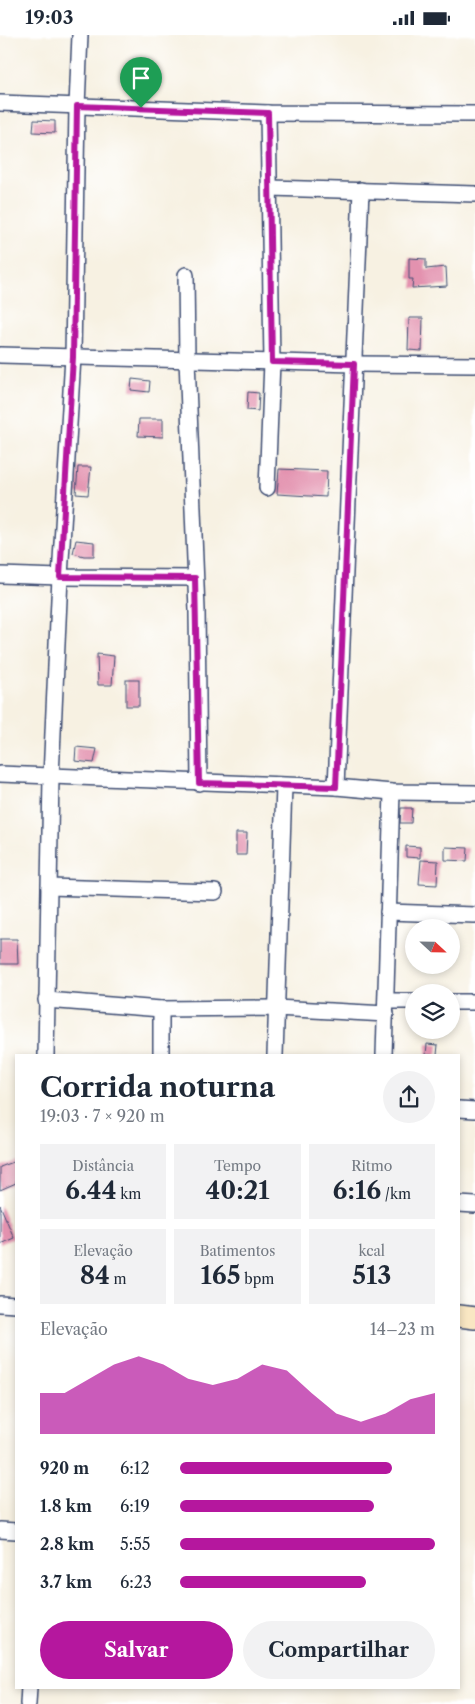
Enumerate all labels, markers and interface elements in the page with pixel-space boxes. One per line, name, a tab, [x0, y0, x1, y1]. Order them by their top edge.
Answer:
text: 19:03	[25, 6, 73, 29]
pin	[120, 57, 162, 108]
icon: arrive	[127, 64, 155, 92]
north arrow	[405, 919, 460, 974]
map controls	[405, 919, 460, 1039]
button: layers	[405, 984, 460, 1039]
text: Corrida noturna	[40, 1070, 275, 1104]
button: share	[383, 1071, 435, 1123]
text: 19:03 · 7 × 920 m	[40, 1106, 165, 1126]
text: Distância	[72, 1157, 134, 1175]
text: Tempo	[214, 1157, 261, 1175]
text: Ritmo	[351, 1157, 392, 1175]
text: 6.44	[65, 1175, 116, 1206]
text: 40:21	[205, 1175, 270, 1206]
text: 6:16	[333, 1175, 381, 1206]
text: km	[116, 1185, 141, 1203]
text: /km	[381, 1185, 411, 1203]
text: Elevação	[73, 1242, 133, 1260]
text: Batimentos	[200, 1242, 275, 1260]
text: kcal	[359, 1242, 385, 1260]
text: 84	[80, 1260, 110, 1291]
text: 165	[201, 1260, 241, 1291]
text: 513	[352, 1260, 391, 1291]
text: m	[110, 1270, 127, 1288]
text: bpm	[241, 1270, 274, 1288]
text: Elevação	[40, 1319, 108, 1339]
text: 14–23 m	[370, 1319, 435, 1339]
text: 920 m	[40, 1458, 89, 1478]
text: 6:12	[120, 1458, 150, 1478]
text: 1.8 km	[40, 1496, 92, 1516]
text: 6:19	[120, 1496, 150, 1516]
text: 2.8 km	[40, 1534, 94, 1554]
text: 5:55	[120, 1534, 151, 1554]
text: 3.7 km	[40, 1572, 92, 1592]
text: 6:23	[120, 1572, 152, 1592]
button: Salvar	[40, 1621, 233, 1679]
button: Compartilhar	[243, 1621, 435, 1679]

